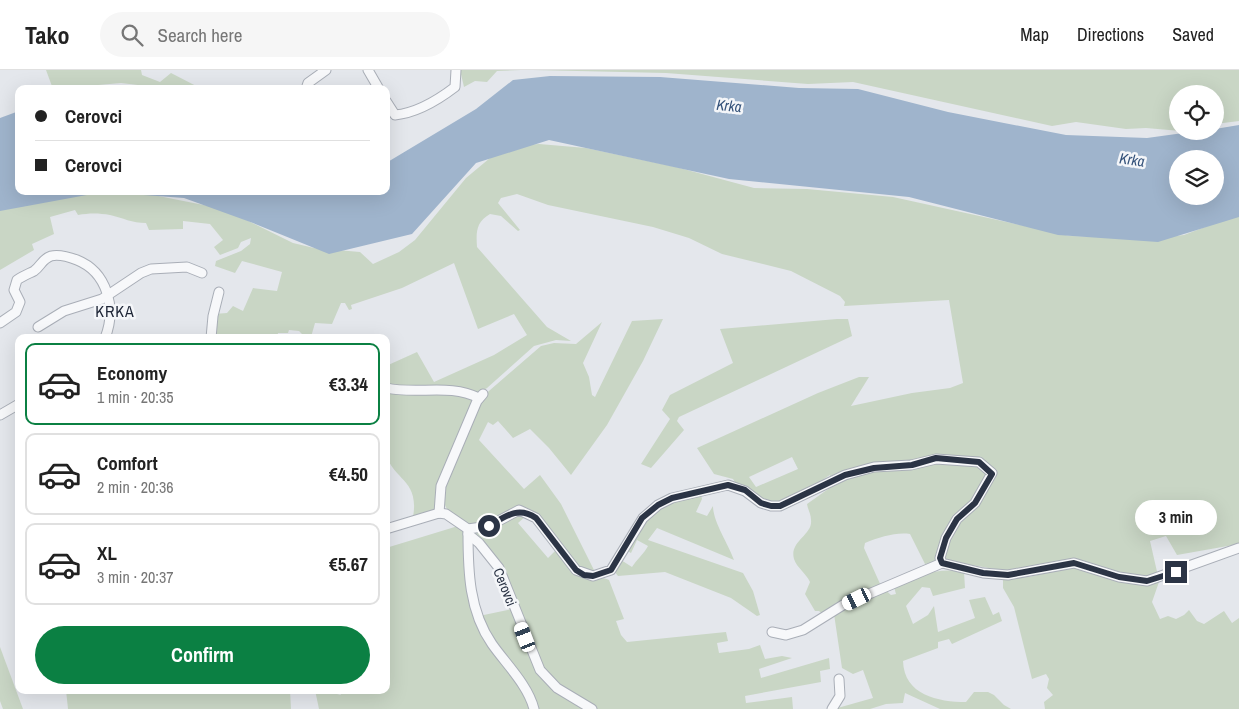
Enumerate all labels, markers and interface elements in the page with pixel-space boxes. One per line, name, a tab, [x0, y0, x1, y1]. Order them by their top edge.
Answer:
search box	[100, 12, 450, 57]
text: Tako	[25, 19, 70, 51]
icon: search	[118, 21, 146, 49]
text: Search here	[158, 22, 242, 48]
text: Map	[1020, 22, 1049, 47]
text: Directions	[1077, 22, 1144, 47]
text: Saved	[1172, 22, 1214, 47]
map controls	[1169, 85, 1224, 205]
button: locate	[1169, 85, 1224, 140]
water label: Krka	[715, 94, 743, 117]
text: Cerovci	[65, 103, 122, 129]
water label: Krka	[1118, 147, 1146, 172]
button: layers	[1169, 150, 1224, 205]
text: Cerovci	[65, 152, 122, 178]
district label: KRKA	[95, 300, 135, 322]
text: Economy	[97, 360, 167, 386]
icon: car	[37, 362, 82, 407]
text: €3.34	[329, 371, 368, 397]
text: 1 min · 20:35	[97, 386, 174, 408]
text: Comfort	[97, 450, 158, 476]
icon: car	[37, 452, 82, 497]
text: €4.50	[329, 461, 368, 487]
text: 2 min · 20:36	[97, 476, 174, 498]
callout: 3 min	[1135, 500, 1217, 534]
text: 3 min	[1159, 506, 1193, 528]
route start	[478, 515, 500, 537]
text: XL	[97, 540, 117, 566]
icon: car	[37, 542, 82, 587]
text: €5.67	[329, 551, 368, 577]
route end	[1165, 561, 1187, 583]
street label: Cerovci	[489, 565, 521, 609]
text: 3 min · 20:37	[97, 566, 174, 588]
car	[840, 586, 873, 612]
car	[512, 620, 537, 654]
button: Confirm	[35, 626, 370, 684]

